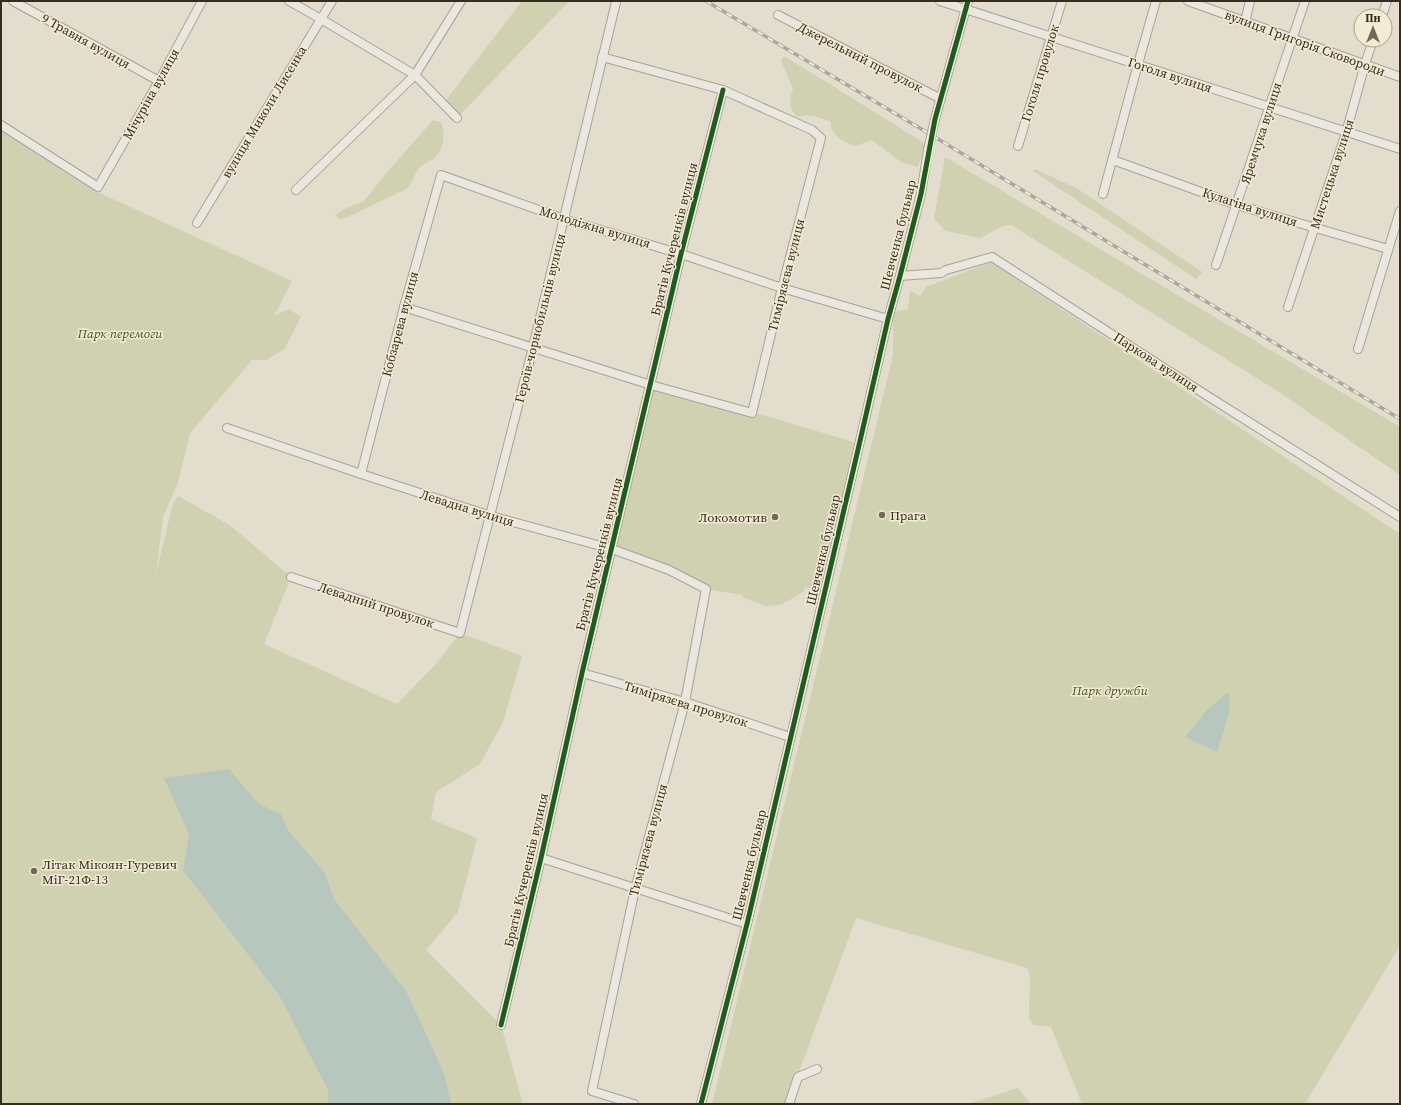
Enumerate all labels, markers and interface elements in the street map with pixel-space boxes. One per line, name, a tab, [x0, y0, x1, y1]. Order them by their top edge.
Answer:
street label: вулиця Григорія Сковороди	[1222, 6, 1388, 80]
north arrow	[1353, 8, 1393, 48]
street label: 9 Травня вулиця	[39, 10, 133, 72]
text: Пн	[1365, 11, 1381, 26]
street label: Джерельний провулок	[795, 18, 925, 96]
street label: Гоголя провулок	[1017, 22, 1063, 124]
street label: вулиця Миколи Лисенка	[218, 42, 311, 181]
street label: Мічуріна вулиця	[119, 45, 183, 143]
street label: Гоголя вулиця	[1126, 53, 1214, 97]
street label: Яремчука вулиця	[1237, 80, 1285, 186]
street label: Мистецька вулиця	[1306, 117, 1358, 231]
street label: Братів Кучеренків вулиця	[647, 161, 701, 317]
street label: Шевченка бульвар	[876, 178, 920, 292]
street label: Кулагіна вулиця	[1200, 184, 1300, 230]
street label: Молодіжна вулиця	[537, 202, 653, 252]
street label: Тимірязєва вулиця	[764, 217, 808, 333]
street label: Героїв-чорнобильців вулиця	[511, 232, 569, 404]
street label: Кобзарева вулиця	[378, 269, 422, 379]
park label: Парк перемоги	[76, 325, 163, 342]
street label: Паркова вулиця	[1110, 328, 1202, 396]
street label: Братів Кучеренків вулиця	[572, 476, 626, 632]
street label: Левадна вулиця	[418, 486, 516, 530]
street label: Шевченка бульвар	[802, 493, 844, 607]
place label: Прага	[890, 507, 927, 524]
place label: Локомотив	[698, 509, 767, 526]
marker: Прага	[877, 510, 887, 520]
marker: Локомотив	[770, 512, 780, 522]
street label: Левадний провулок	[316, 578, 436, 632]
street label: Тимірязєва провулок	[622, 677, 750, 731]
park label: Парк дружби	[1071, 682, 1148, 699]
street label: Тимірязєва вулиця	[625, 782, 671, 898]
street label: Братів Кучеренків вулиця	[500, 791, 552, 949]
street label: Шевченка бульвар	[728, 808, 770, 922]
place label: Літак Мікоян-Гуревич МiГ-21Ф-13	[42, 856, 177, 888]
marker: Літак Мікоян-Гуревич МiГ-21Ф-13	[29, 866, 39, 876]

